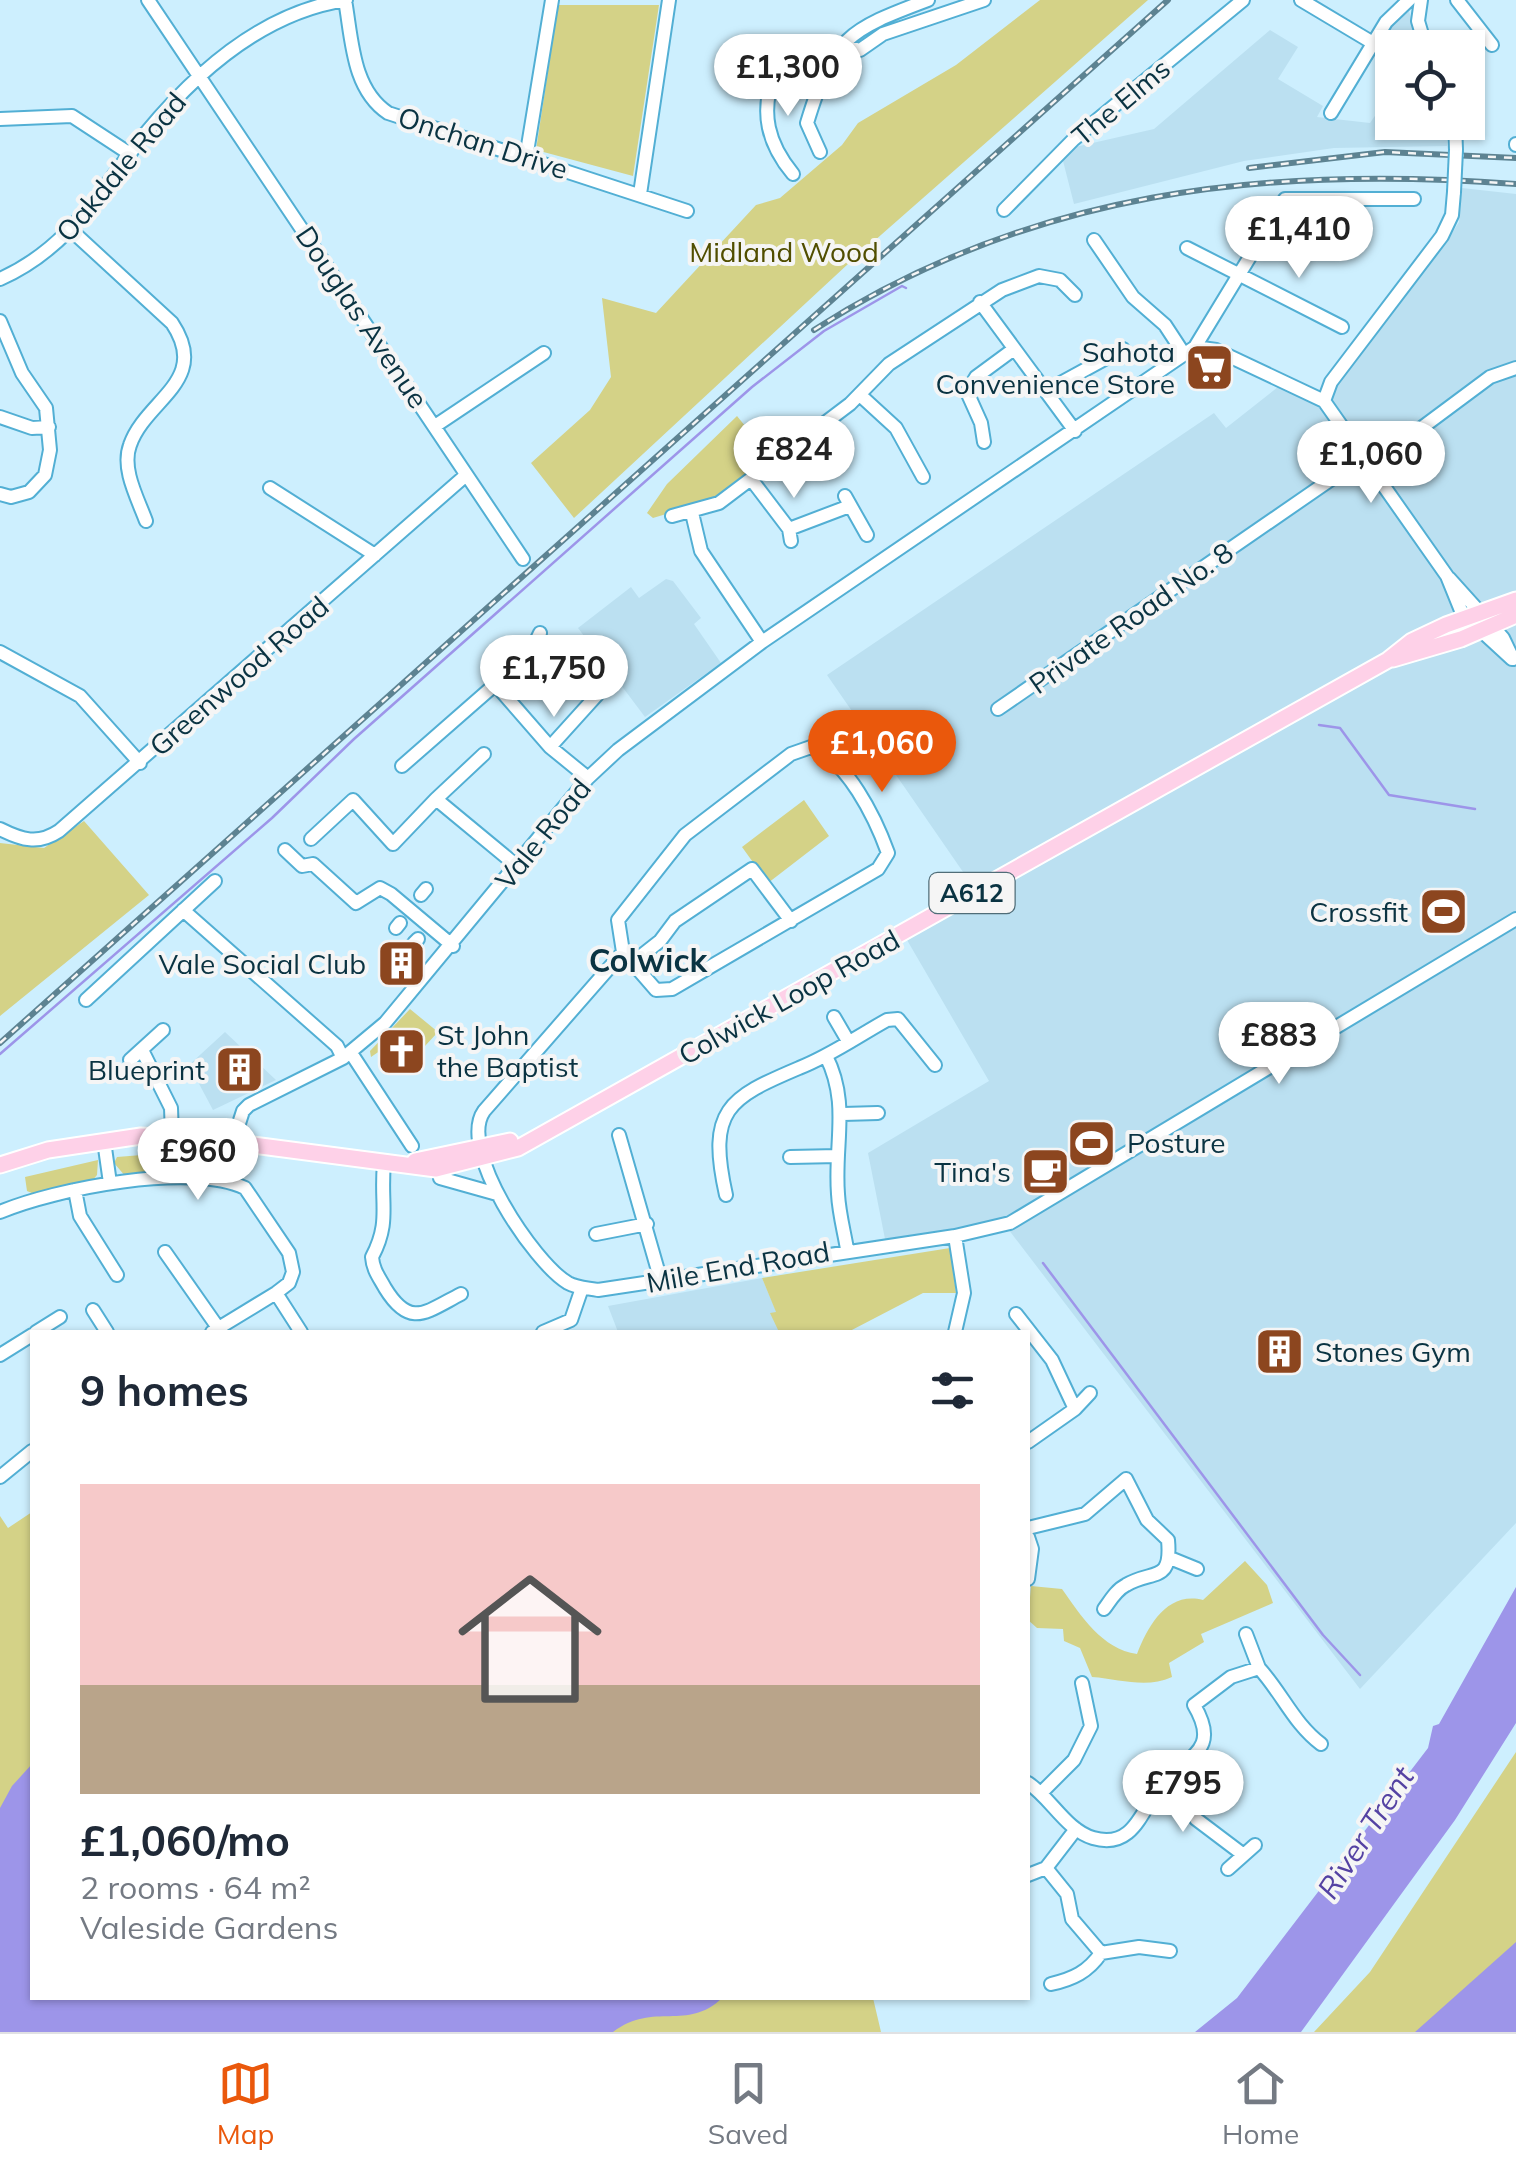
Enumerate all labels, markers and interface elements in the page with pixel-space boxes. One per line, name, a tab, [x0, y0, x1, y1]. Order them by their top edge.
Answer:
map controls	[1375, 30, 1485, 140]
button: locate	[1375, 30, 1485, 140]
pin: £1,300	[707, 34, 869, 119]
text: £1,300	[736, 46, 840, 86]
street label: The Elms	[1064, 50, 1177, 153]
street label: Oakdale Road	[48, 85, 193, 248]
street label: Onchan Drive	[394, 99, 572, 186]
pin: £1,410	[1218, 196, 1380, 281]
text: £1,410	[1247, 208, 1351, 248]
street label: Douglas Avenue	[289, 219, 436, 414]
park label: Midland Wood	[689, 234, 879, 269]
place label: Sahota Convenience Store	[936, 334, 1175, 401]
supermarket icon: Sahota Convenience Store	[1184, 342, 1236, 394]
pin: £824	[735, 416, 853, 501]
pin: £1,060	[1290, 421, 1452, 506]
text: £824	[756, 428, 832, 468]
text: £1,060	[1319, 433, 1423, 473]
street label: Private Road No. 8	[1022, 534, 1240, 701]
street label: Greenwood Road	[142, 588, 335, 763]
pin: £1,750	[473, 635, 635, 720]
text: £1,750	[502, 647, 606, 687]
pin: £1,060	[801, 710, 963, 795]
text: £1,060	[830, 722, 934, 762]
street label: Vale Road	[487, 771, 598, 896]
road number: A612	[930, 873, 1014, 913]
sports icon: Crossfit	[1417, 886, 1469, 938]
place label: Crossfit	[1309, 894, 1408, 929]
street label: Colwick Loop Road	[672, 921, 905, 1072]
building icon: Vale Social Club	[375, 938, 427, 990]
district label: Colwick	[589, 940, 709, 980]
place label: Vale Social Club	[159, 946, 366, 981]
pin: £883	[1220, 1002, 1338, 1087]
text: £883	[1241, 1014, 1317, 1054]
place label: St John the Baptist	[437, 1017, 578, 1084]
church icon: St John the Baptist	[376, 1025, 428, 1077]
building icon: Blueprint	[214, 1044, 266, 1096]
place label: Blueprint	[88, 1052, 205, 1087]
sports icon: Posture	[1066, 1117, 1118, 1169]
pin: £960	[139, 1118, 257, 1203]
place label: Posture	[1127, 1125, 1226, 1160]
text: £960	[160, 1130, 236, 1170]
cafe icon: Tina's	[1020, 1146, 1072, 1198]
place label: Tina's	[934, 1154, 1011, 1189]
street label: Mile End Road	[644, 1233, 832, 1300]
building icon: Stones Gym	[1254, 1326, 1306, 1378]
place label: Stones Gym	[1315, 1334, 1471, 1369]
icon: filters	[925, 1363, 980, 1418]
text: 9 homes	[80, 1364, 249, 1417]
icon: home	[440, 1549, 620, 1729]
pin: £795	[1124, 1750, 1242, 1835]
water label: River Trent	[1308, 1758, 1423, 1906]
text: £795	[1145, 1762, 1221, 1802]
text: £1,060/mo	[80, 1814, 290, 1867]
text: 2 rooms · 64 m²	[80, 1867, 311, 1907]
text: Valeside Gardens	[80, 1907, 338, 1947]
tab: Map	[217, 2056, 274, 2151]
tab: Saved	[708, 2056, 789, 2151]
tab: Home	[1222, 2056, 1299, 2151]

